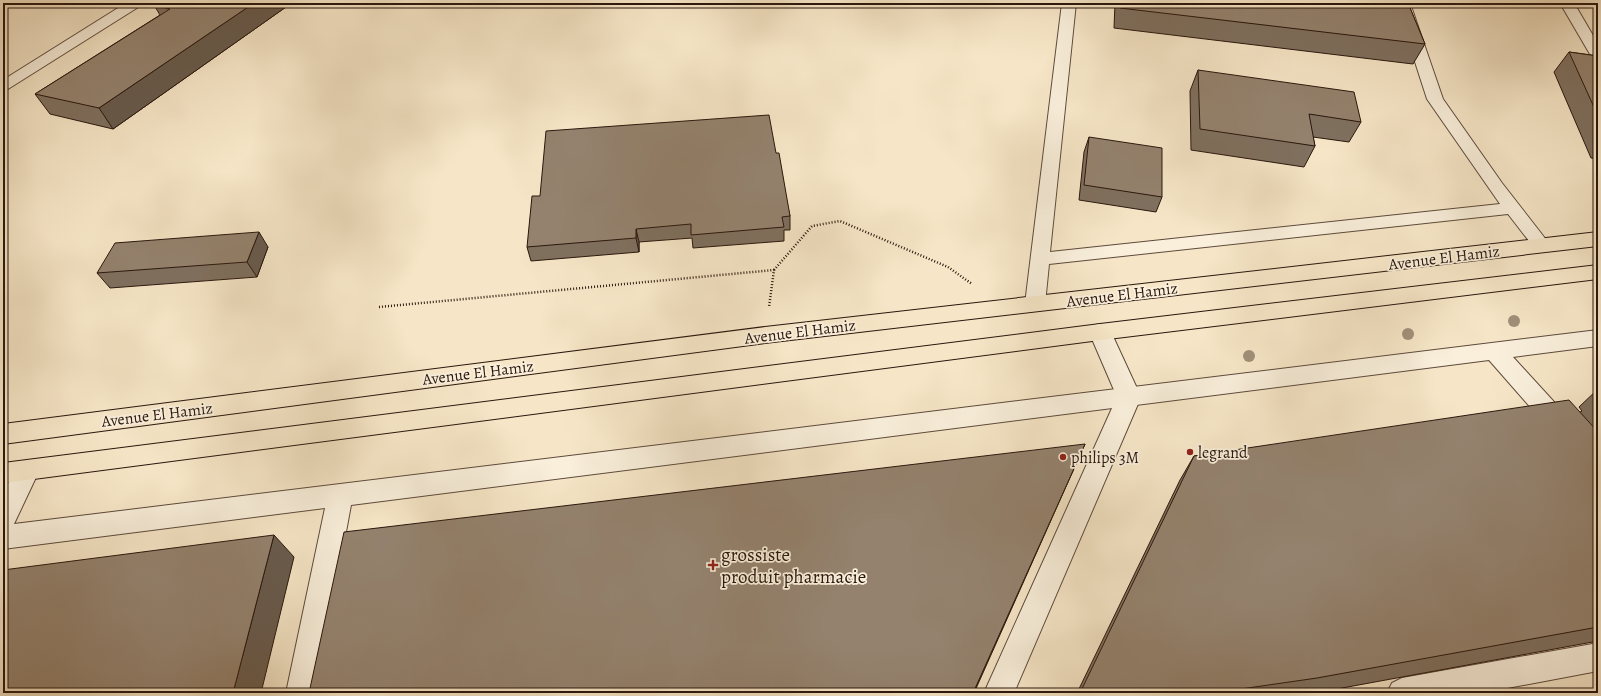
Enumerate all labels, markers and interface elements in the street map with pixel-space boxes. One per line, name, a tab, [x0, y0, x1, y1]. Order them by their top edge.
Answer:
street label: Avenue El Hamiz	[1386, 240, 1501, 276]
street label: Avenue El Hamiz	[1064, 277, 1179, 313]
street label: Avenue El Hamiz	[742, 314, 857, 350]
street label: Avenue El Hamiz	[420, 355, 535, 391]
street label: Avenue El Hamiz	[99, 397, 214, 433]
place label: legrand	[1198, 442, 1248, 464]
place label: philips 3M	[1071, 447, 1139, 469]
marker: legrand	[1185, 447, 1195, 457]
marker: philips 3M	[1058, 452, 1068, 462]
place label: grossiste produit pharmacie	[721, 542, 866, 590]
marker: grossiste produit pharmacie	[708, 560, 718, 570]

